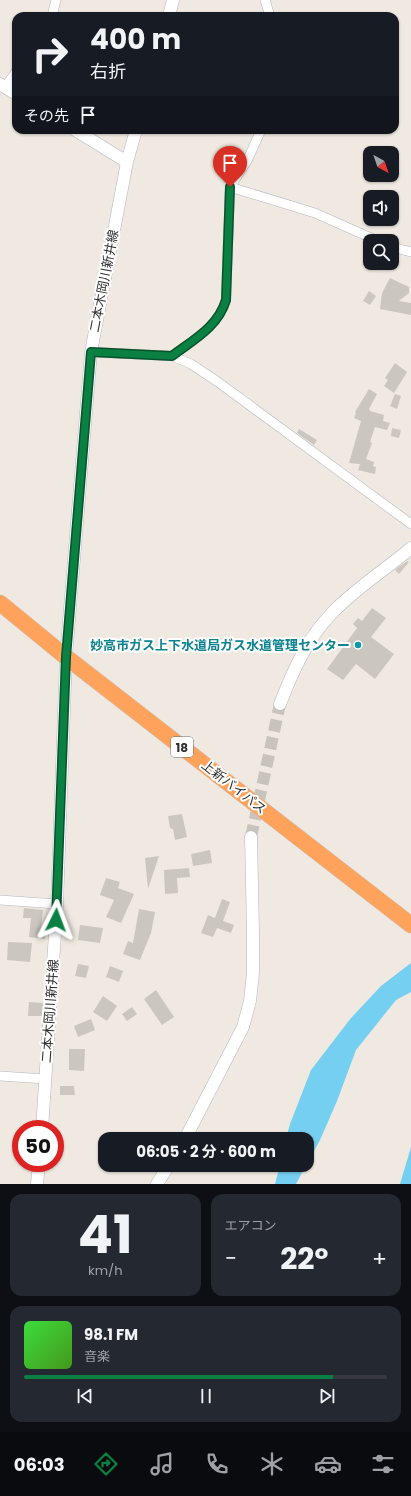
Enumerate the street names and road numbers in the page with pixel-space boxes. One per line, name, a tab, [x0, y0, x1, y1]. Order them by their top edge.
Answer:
street label: 二本木岡川新井線	[85, 228, 123, 334]
road number: 18	[171, 737, 193, 757]
street label: 上新バイパス	[198, 756, 270, 818]
street label: 二本木岡川新井線	[37, 958, 63, 1064]

